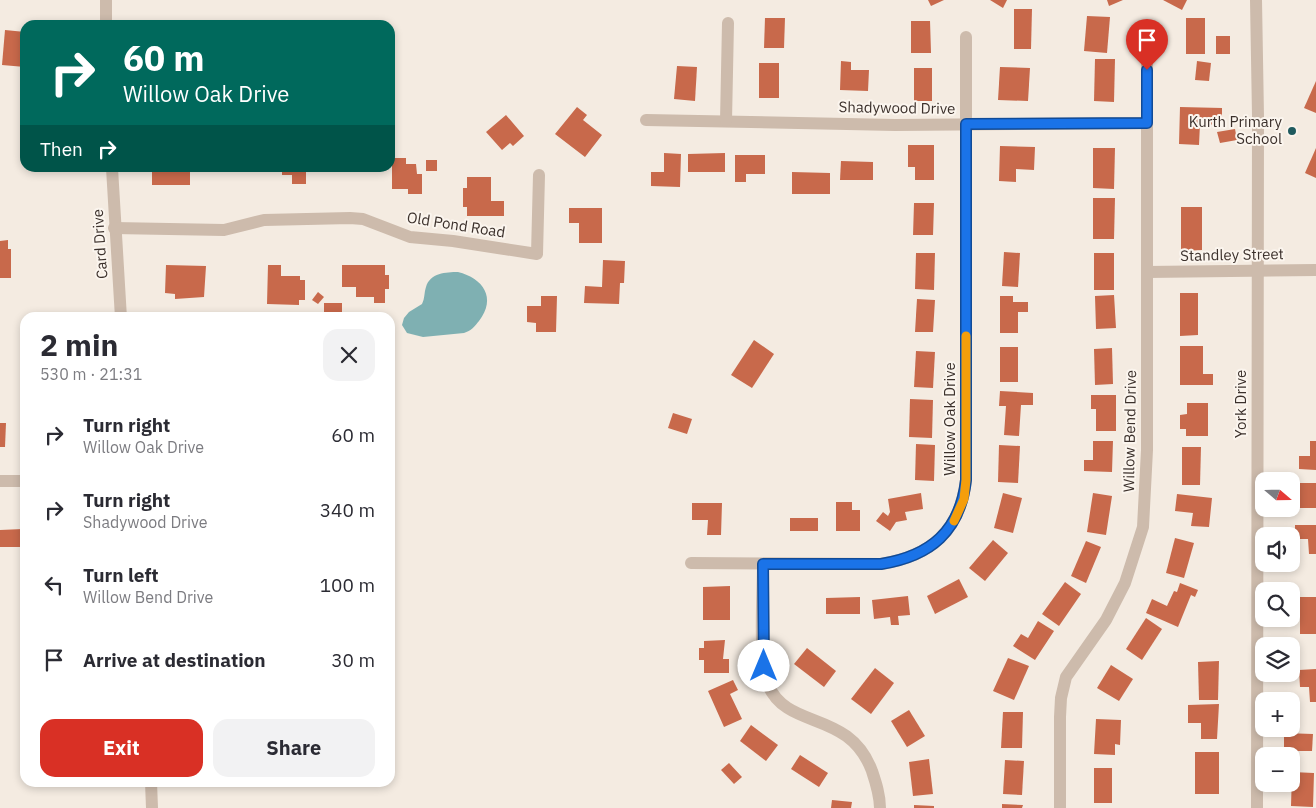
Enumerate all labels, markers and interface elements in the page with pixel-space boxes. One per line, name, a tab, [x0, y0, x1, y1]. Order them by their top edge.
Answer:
pin	[1126, 19, 1168, 70]
icon: arrive	[1133, 26, 1161, 54]
text: 60 m	[123, 35, 205, 81]
icon: right	[40, 40, 105, 105]
text: Willow Oak Drive	[123, 79, 289, 108]
street label: Shadywood Drive	[838, 97, 956, 118]
place label: Kurth Primary School	[1189, 112, 1283, 148]
marker: Kurth Primary School	[1286, 125, 1298, 137]
icon: right	[93, 135, 121, 163]
text: Then	[40, 137, 83, 161]
street label: Old Pond Road	[406, 207, 507, 242]
street label: Card Drive	[88, 209, 111, 280]
street label: Standley Street	[1180, 244, 1284, 265]
text: 2 min	[40, 325, 118, 364]
button: close	[323, 329, 375, 381]
street label: Willow Oak Drive	[940, 362, 959, 476]
text: 530 m · 21:31	[40, 364, 142, 384]
street label: Willow Bend Drive	[1119, 370, 1140, 492]
street label: York Drive	[1231, 370, 1250, 438]
text: Turn right	[83, 413, 170, 437]
icon: right	[40, 421, 68, 449]
text: 60 m	[331, 423, 375, 447]
text: Willow Oak Drive	[83, 437, 204, 457]
north arrow	[1255, 472, 1300, 518]
map controls	[1255, 472, 1300, 792]
text: Turn right	[83, 488, 170, 512]
icon: right	[40, 496, 68, 524]
text: 340 m	[320, 498, 375, 522]
text: Shadywood Drive	[83, 512, 208, 532]
button: sound	[1255, 527, 1300, 572]
text: Turn left	[83, 563, 159, 587]
icon: left	[40, 571, 68, 599]
text: 100 m	[320, 573, 375, 597]
button: search	[1255, 582, 1300, 627]
text: Willow Bend Drive	[83, 587, 213, 607]
button: layers	[1255, 637, 1300, 682]
position arrow	[737, 639, 789, 691]
icon: arrive	[40, 646, 68, 674]
text: Arrive at destination	[83, 648, 266, 672]
text: 30 m	[331, 648, 375, 672]
button: +	[1255, 692, 1300, 737]
button: Exit	[40, 719, 203, 777]
button: Share	[213, 719, 375, 777]
button: −	[1255, 747, 1300, 792]

